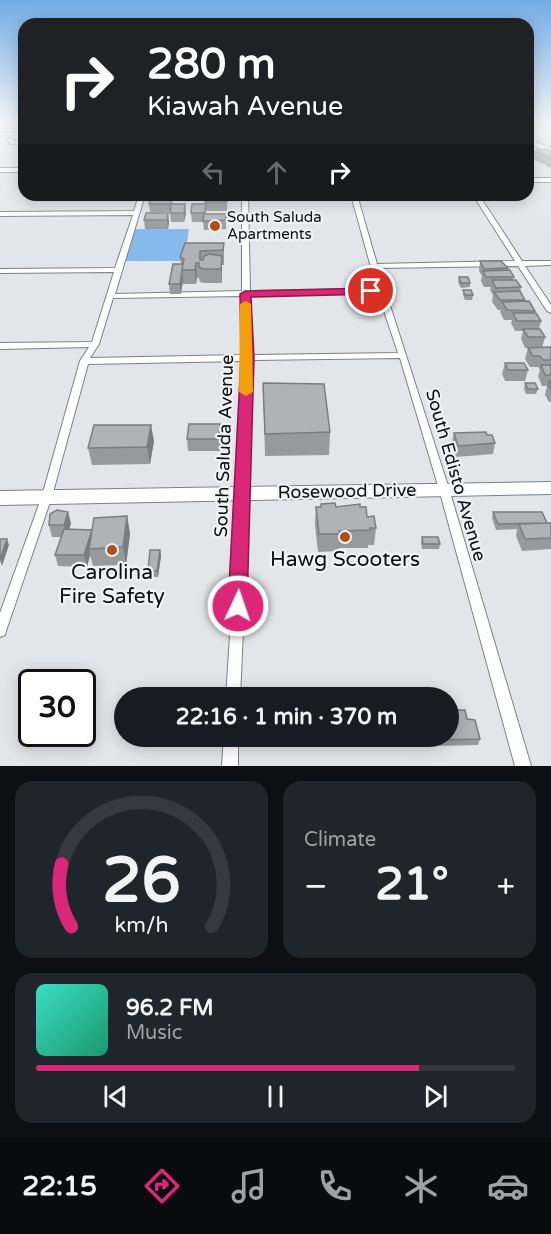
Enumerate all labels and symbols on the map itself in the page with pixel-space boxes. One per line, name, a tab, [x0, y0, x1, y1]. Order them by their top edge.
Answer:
place label: South Saluda Apartments	[227, 208, 322, 243]
marker: South Saluda Apartments	[208, 219, 222, 233]
pin	[345, 265, 396, 316]
street label: South Saluda Avenue	[210, 354, 238, 538]
street label: South Edisto Avenue	[421, 386, 491, 564]
street label: Rosewood Drive	[277, 479, 417, 503]
marker: Hawg Scooters	[338, 530, 352, 544]
marker: Carolina Fire Safety	[105, 543, 119, 557]
place label: Hawg Scooters	[270, 547, 420, 572]
place label: Carolina Fire Safety	[59, 560, 165, 609]
position arrow	[206, 574, 270, 638]
speed limit sign: 30	[18, 669, 96, 747]

